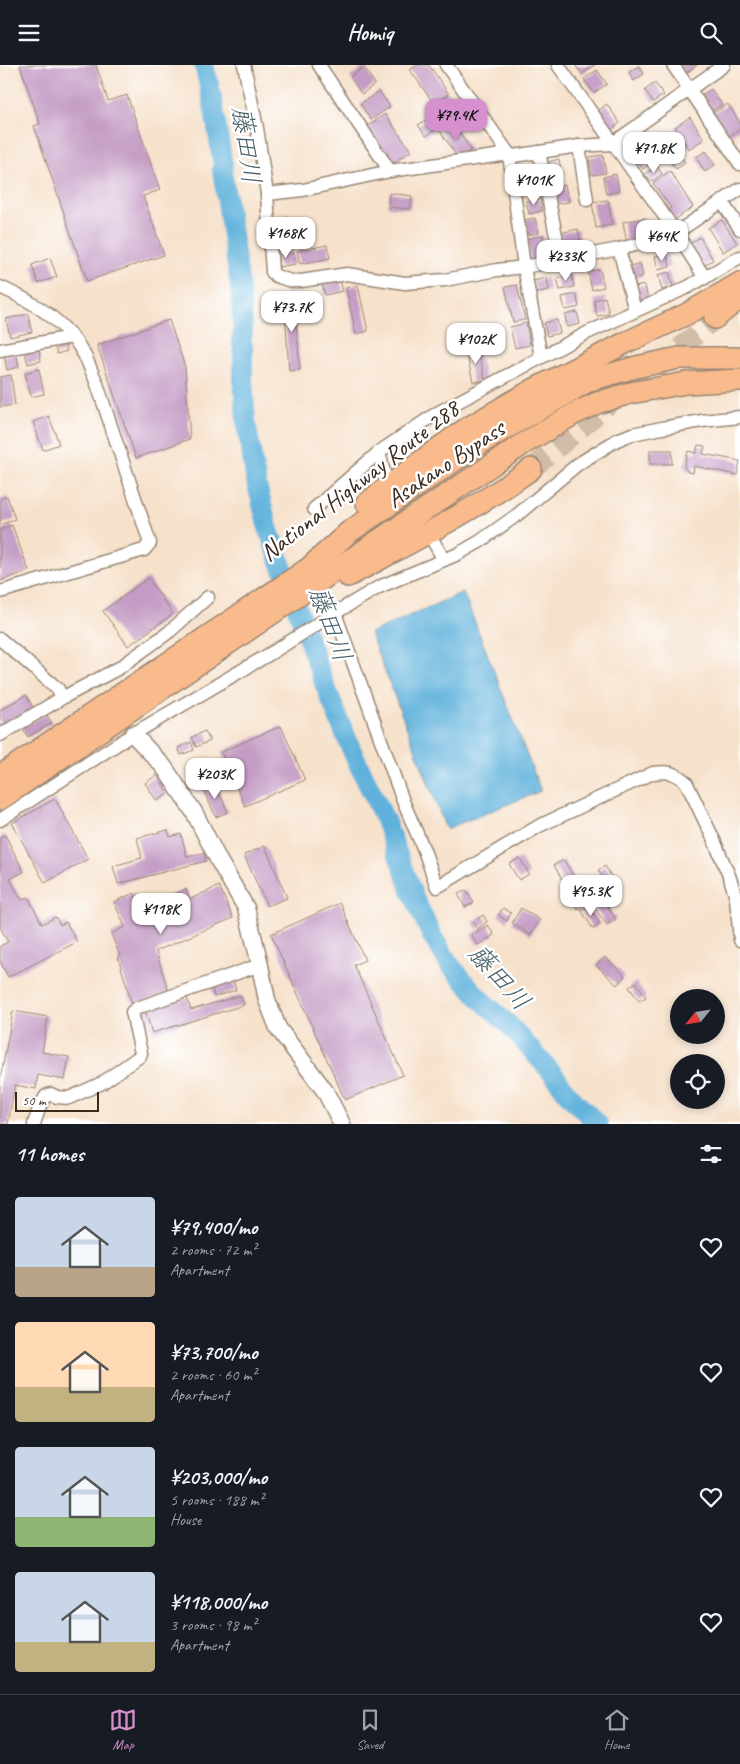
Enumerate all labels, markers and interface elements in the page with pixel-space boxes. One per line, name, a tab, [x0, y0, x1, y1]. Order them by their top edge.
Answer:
icon: menu	[15, 19, 43, 47]
text: Homiq	[347, 19, 393, 47]
icon: search	[697, 19, 725, 47]
pin: ¥79.4K	[415, 99, 497, 141]
water label: 藤田川	[225, 104, 268, 186]
text: ¥79.4K	[436, 105, 476, 125]
pin: ¥71.8K	[613, 131, 695, 174]
text: ¥71.8K	[634, 138, 674, 158]
pin: ¥101K	[499, 163, 569, 206]
text: ¥101K	[516, 170, 552, 190]
pin: ¥168K	[251, 217, 321, 259]
pin: ¥64K	[632, 219, 692, 262]
text: ¥168K	[267, 223, 305, 243]
text: ¥64K	[647, 226, 677, 246]
pin: ¥233K	[531, 239, 601, 282]
text: ¥233K	[548, 246, 584, 266]
pin: ¥73.7K	[251, 291, 333, 333]
text: ¥73.7K	[272, 297, 312, 317]
pin: ¥102K	[441, 323, 511, 365]
text: ¥102K	[458, 329, 494, 349]
street label: National Highway Route 288	[254, 391, 468, 569]
street label: Asakano Bypass	[380, 411, 513, 515]
water label: 藤田川	[302, 582, 359, 666]
pin: ¥203K	[180, 757, 250, 800]
text: ¥203K	[197, 764, 233, 784]
pin: ¥95.3K	[550, 875, 632, 917]
text: ¥95.3K	[571, 881, 611, 901]
pin: ¥118K	[126, 893, 196, 935]
text: ¥118K	[143, 899, 179, 919]
water label: 藤田川	[461, 937, 538, 1017]
north arrow	[670, 989, 725, 1044]
map controls	[670, 989, 725, 1109]
button: locate	[670, 1054, 725, 1109]
scale bar	[15, 1089, 99, 1112]
text: 50 m	[22, 1092, 46, 1109]
icon: filters	[697, 1140, 725, 1168]
text: 11 homes	[15, 1141, 84, 1167]
text: ¥79,400/mo	[170, 1214, 257, 1240]
icon: home	[55, 1217, 115, 1277]
icon: heart	[697, 1233, 725, 1261]
text: 2 rooms · 72 m²	[170, 1240, 256, 1260]
text: Apartment	[170, 1260, 229, 1280]
text: ¥73,700/mo	[170, 1339, 258, 1365]
icon: home	[55, 1342, 115, 1402]
icon: heart	[697, 1358, 725, 1386]
text: 2 rooms · 60 m²	[170, 1365, 256, 1385]
text: Apartment	[170, 1385, 229, 1405]
text: ¥203,000/mo	[170, 1464, 267, 1490]
icon: home	[55, 1467, 115, 1527]
icon: heart	[697, 1483, 725, 1511]
text: 5 rooms · 188 m²	[170, 1490, 264, 1510]
text: House	[170, 1510, 201, 1530]
text: ¥118,000/mo	[170, 1589, 267, 1615]
icon: home	[55, 1592, 115, 1652]
icon: heart	[697, 1608, 725, 1636]
text: 3 rooms · 98 m²	[170, 1615, 256, 1635]
text: Apartment	[170, 1635, 229, 1655]
tab: Map	[109, 1706, 137, 1753]
tab: Saved	[356, 1706, 384, 1753]
tab: Home	[603, 1706, 631, 1753]

